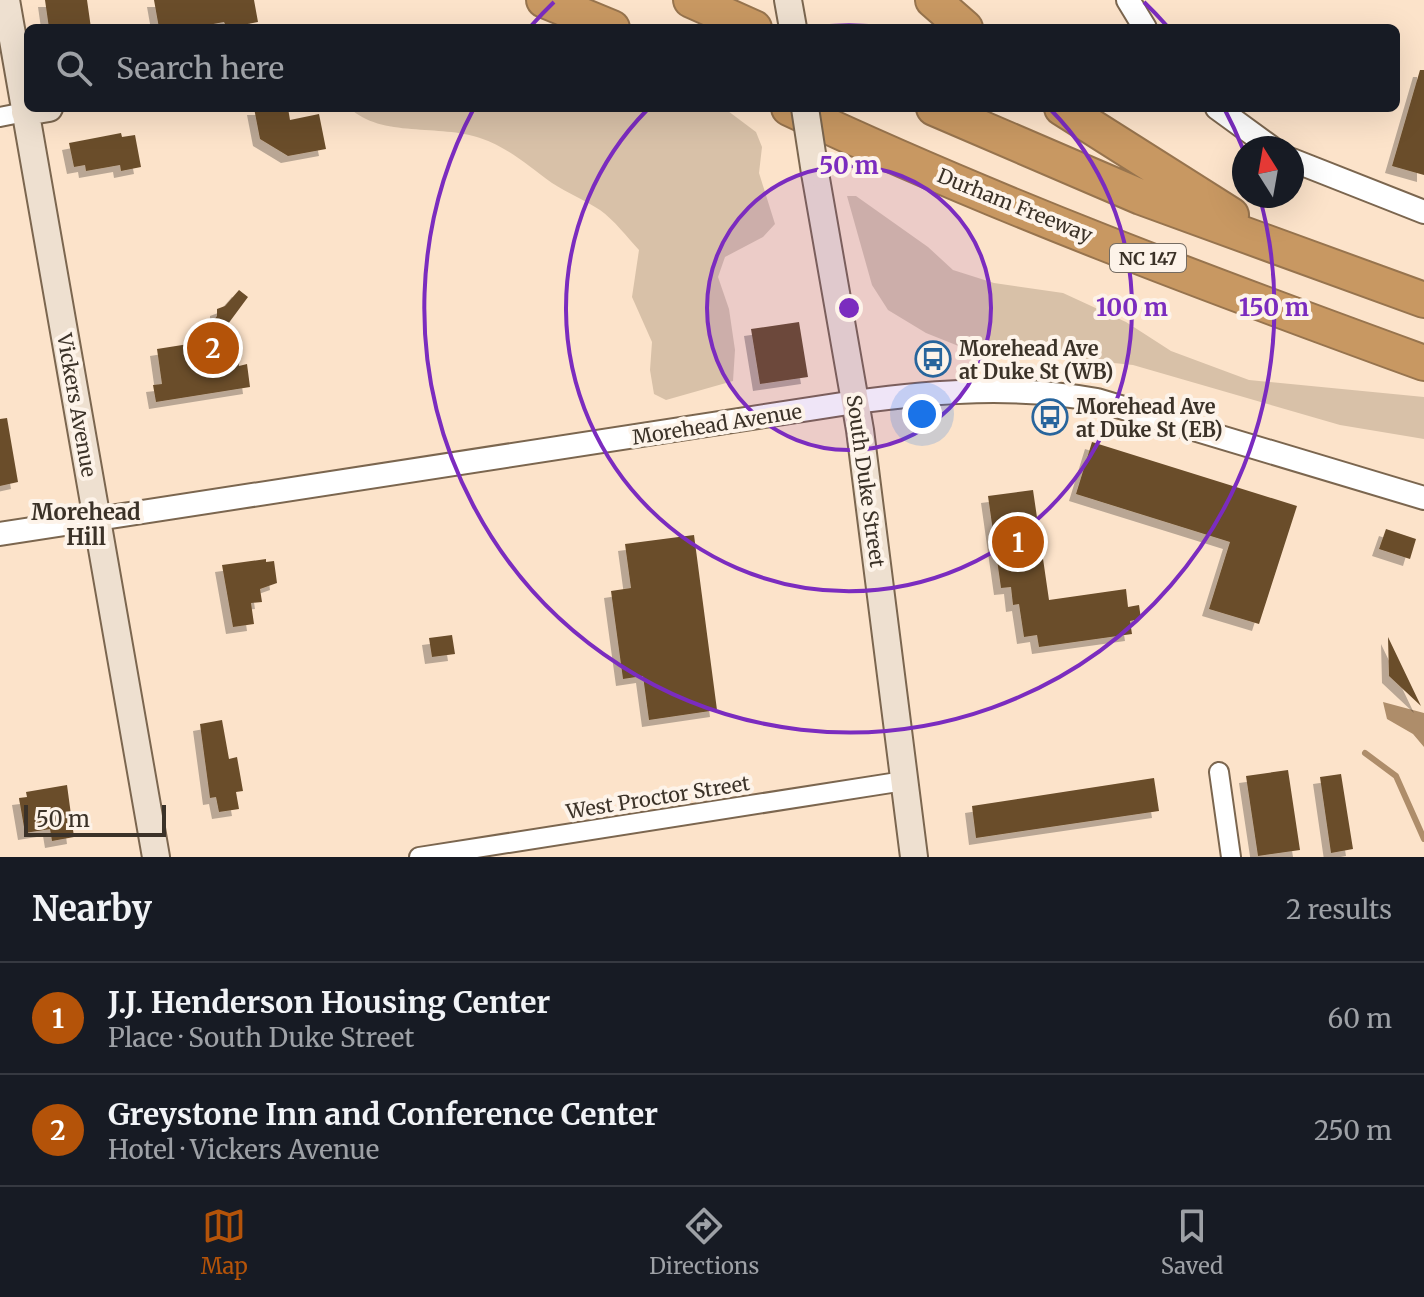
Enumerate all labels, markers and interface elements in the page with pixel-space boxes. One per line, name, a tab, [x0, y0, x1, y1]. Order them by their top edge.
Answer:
search box	[24, 24, 1400, 112]
icon: search	[52, 46, 96, 90]
text: Search here	[116, 49, 284, 87]
north arrow	[1232, 136, 1304, 208]
text: 50 m	[819, 150, 879, 181]
street label: Durham Freeway	[934, 162, 1097, 248]
road number: NC 147	[1110, 244, 1186, 272]
text: 100 m	[1096, 292, 1168, 323]
text: 150 m	[1239, 292, 1309, 323]
centre of rings	[835, 294, 863, 322]
pin: 2	[187, 318, 239, 378]
street label: Vickers Avenue	[52, 330, 102, 479]
place label: Morehead Ave at Duke St (WB)	[959, 336, 1113, 384]
bus stop icon: Morehead Ave at Duke St (WB)	[914, 340, 952, 378]
street label: South Duke Street	[842, 393, 891, 569]
your location	[902, 394, 942, 434]
place label: Morehead Ave at Duke St (EB)	[1076, 394, 1222, 442]
street label: Morehead Avenue	[630, 398, 804, 450]
bus stop icon: Morehead Ave at Duke St (EB)	[1031, 398, 1069, 436]
district label: Morehead Hill	[31, 498, 141, 551]
pin: 1	[992, 512, 1044, 572]
street label: West Proctor Street	[563, 770, 752, 824]
scale bar	[24, 801, 166, 837]
text: 50 m	[36, 805, 90, 833]
text: Nearby	[32, 888, 152, 930]
text: 2 results	[1286, 893, 1392, 926]
text: J.J. Henderson Housing Center	[108, 983, 550, 1021]
text: 1	[52, 1002, 64, 1035]
text: 60 m	[1328, 1002, 1392, 1035]
text: Place · South Duke Street	[108, 1021, 414, 1054]
text: Greystone Inn and Conference Center	[108, 1095, 658, 1133]
text: 2	[50, 1114, 66, 1147]
text: 250 m	[1314, 1114, 1392, 1147]
text: Hotel · Vickers Avenue	[108, 1133, 379, 1166]
tab: Map	[201, 1204, 248, 1280]
tab: Directions	[649, 1204, 759, 1280]
tab: Saved	[1161, 1204, 1223, 1280]

